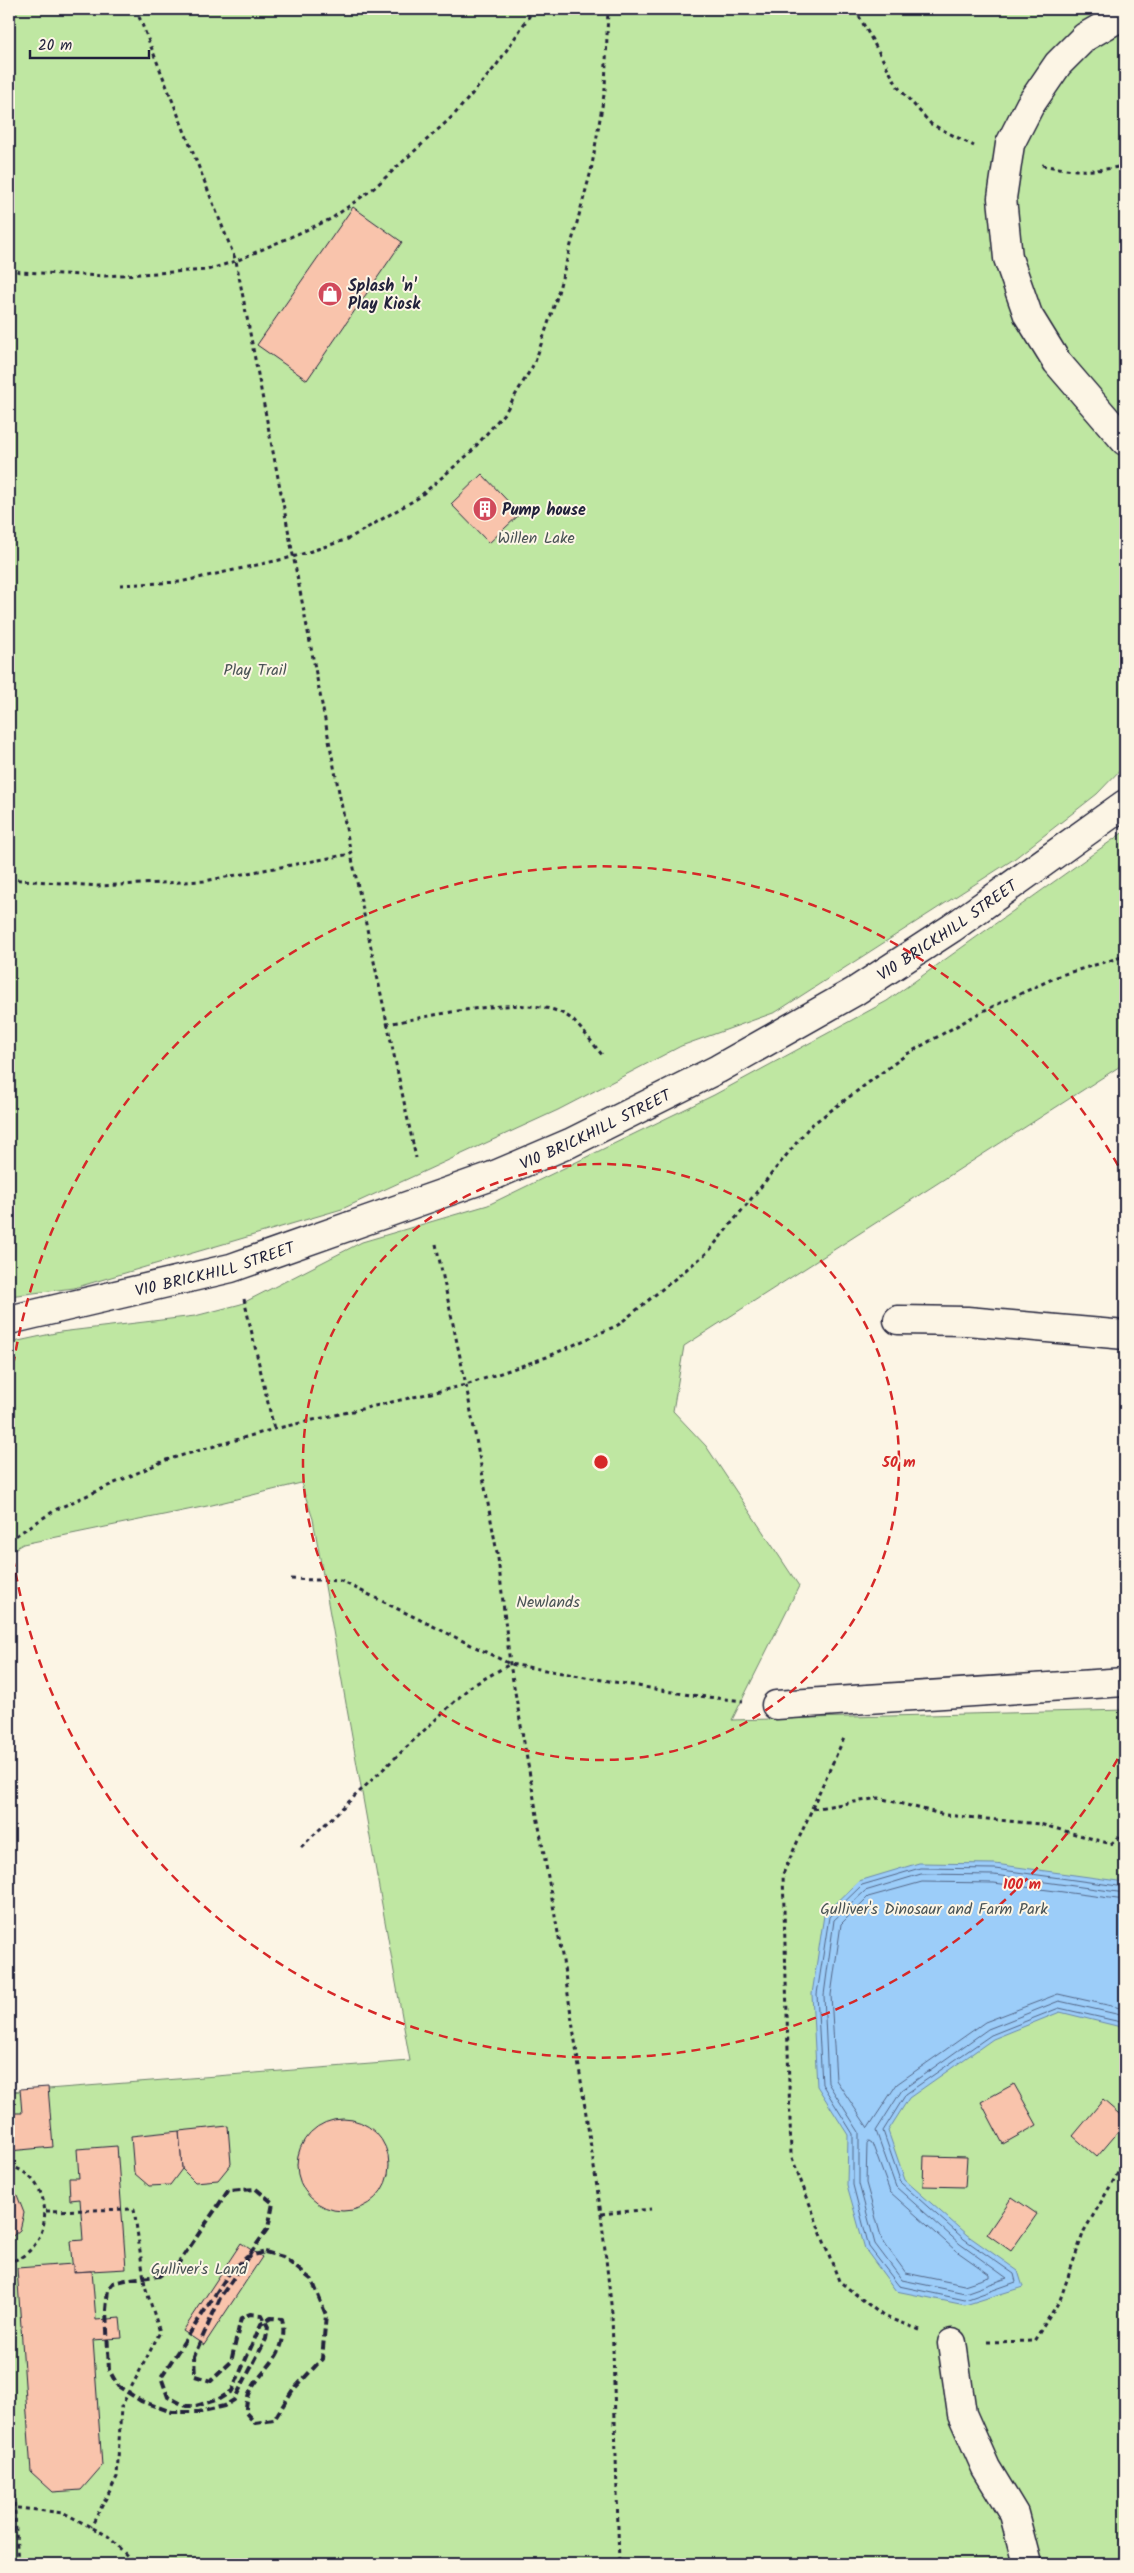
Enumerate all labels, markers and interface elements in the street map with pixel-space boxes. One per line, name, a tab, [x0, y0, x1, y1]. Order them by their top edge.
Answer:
scale bar	[30, 28, 149, 60]
text: 20 m	[38, 34, 72, 58]
place label: Splash 'n' Play Kiosk	[348, 274, 421, 317]
shop icon: Splash 'n' Play Kiosk	[317, 281, 343, 307]
building icon: Pump house	[472, 496, 498, 522]
place label: Pump house	[502, 498, 586, 523]
park label: Willen Lake	[497, 526, 575, 551]
park label: Play Trail	[223, 658, 287, 683]
street label: V10 BRICKHILL STREET	[872, 873, 1024, 988]
street label: V10 BRICKHILL STREET	[516, 1083, 677, 1177]
street label: V10 BRICKHILL STREET	[133, 1235, 300, 1304]
text: 50 m	[881, 1451, 916, 1475]
centre of rings	[592, 1453, 610, 1471]
park label: Newlands	[516, 1590, 580, 1615]
text: 100 m	[1003, 1873, 1041, 1897]
park label: Gulliver's Dinosaur and Farm Park	[820, 1897, 1048, 1922]
park label: Gulliver's Land	[151, 2257, 248, 2282]

